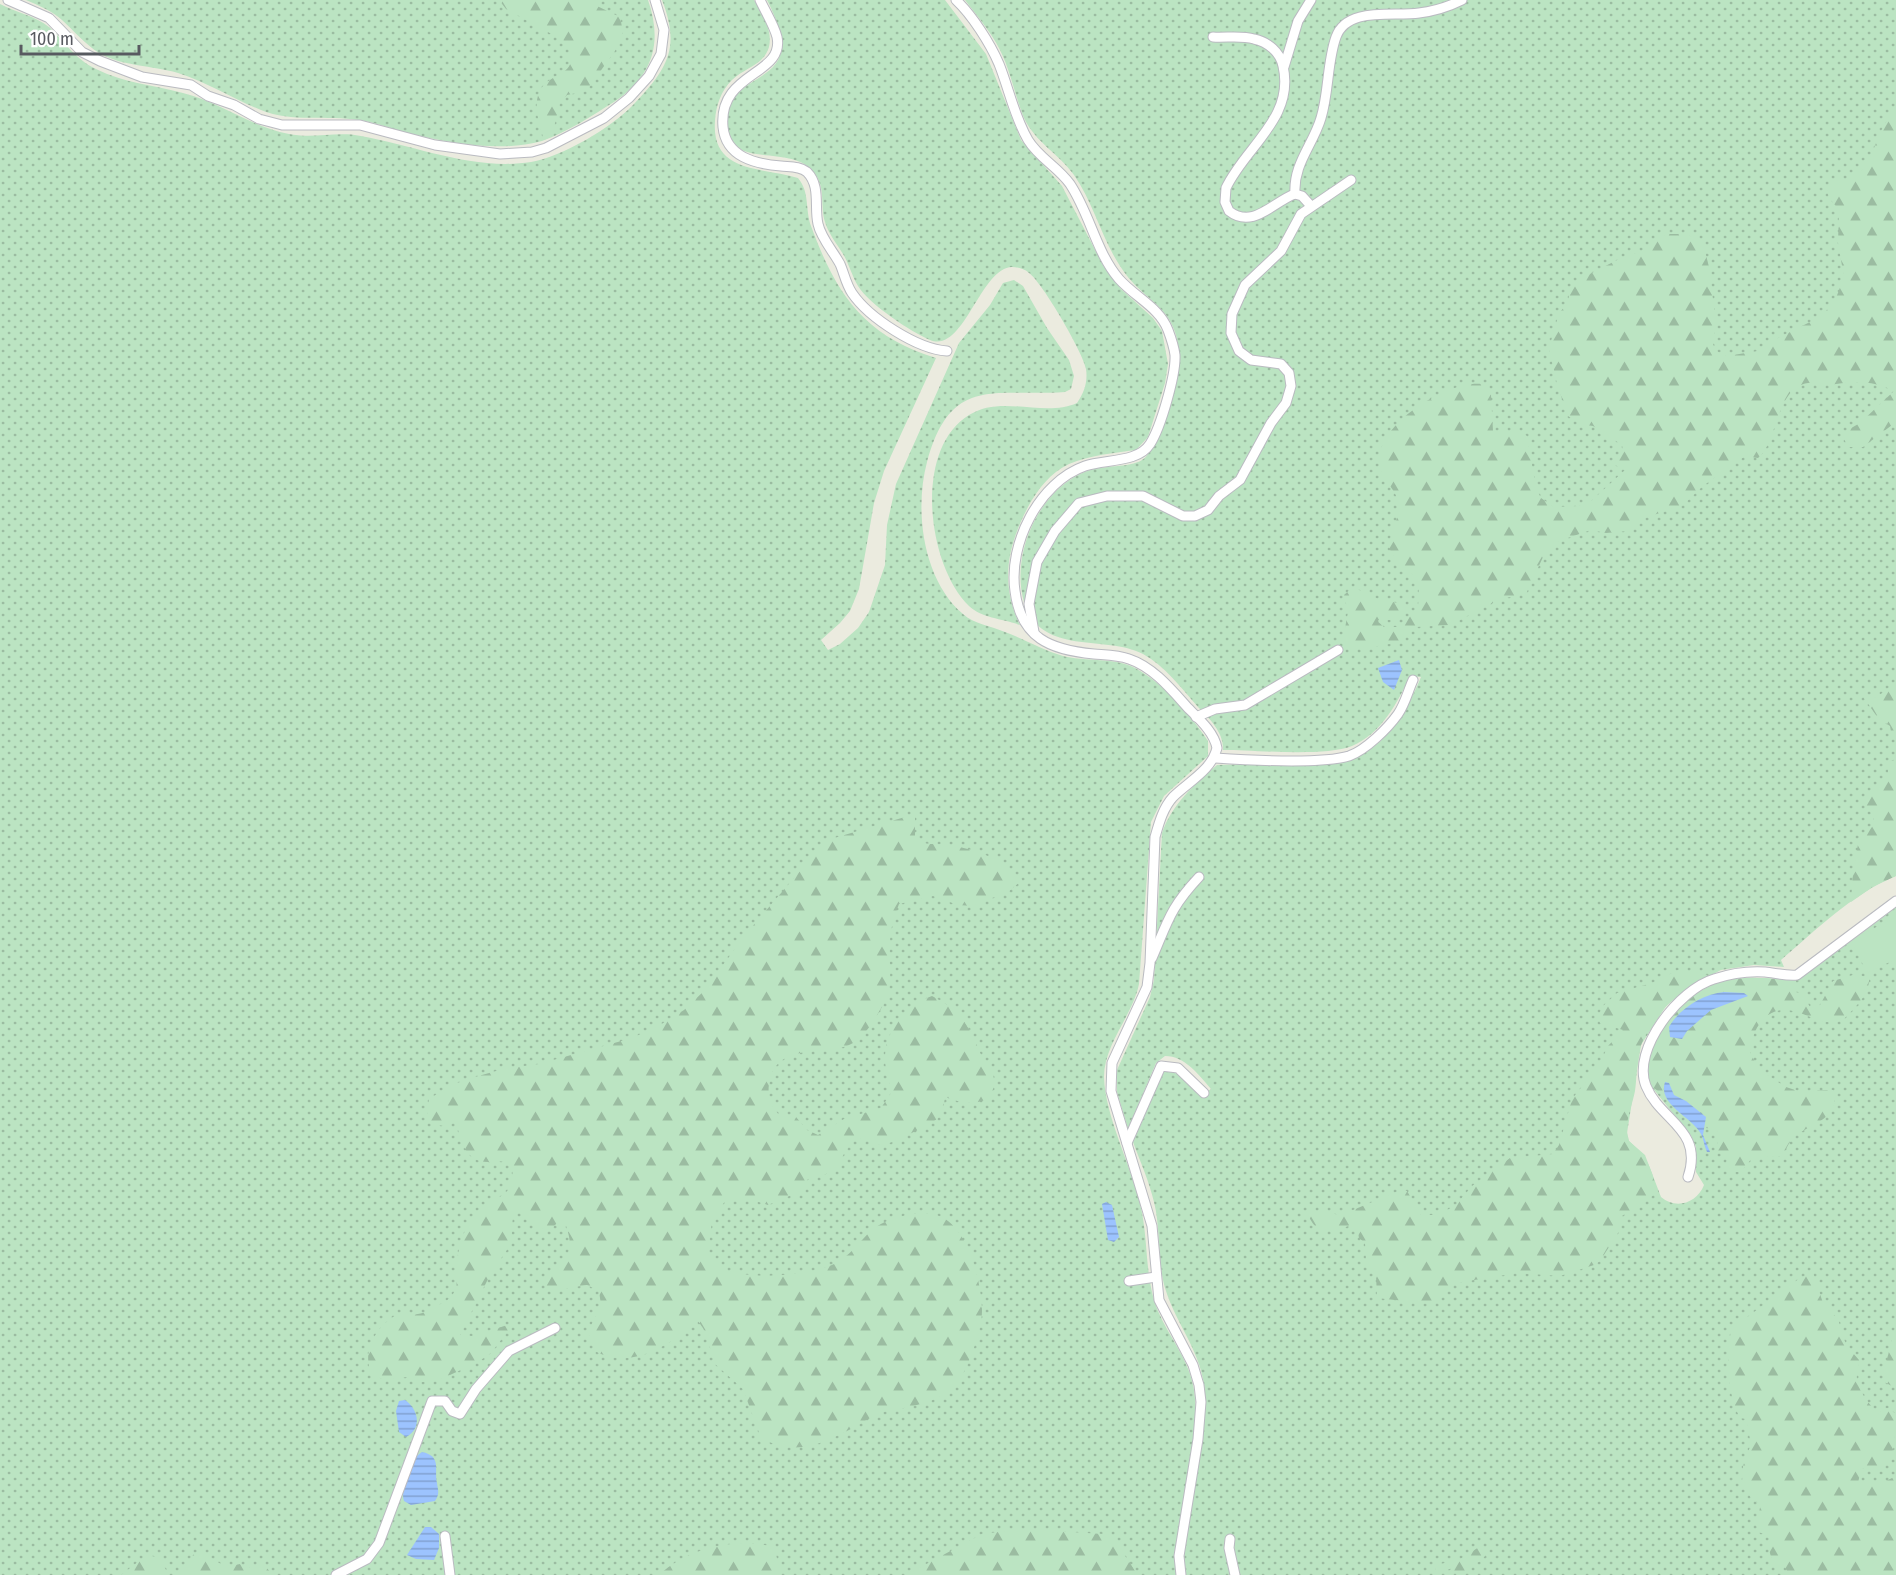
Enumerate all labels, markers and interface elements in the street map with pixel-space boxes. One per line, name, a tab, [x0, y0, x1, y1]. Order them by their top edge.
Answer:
scale bar	[21, 18, 140, 56]
text: 100 m	[30, 28, 74, 50]

